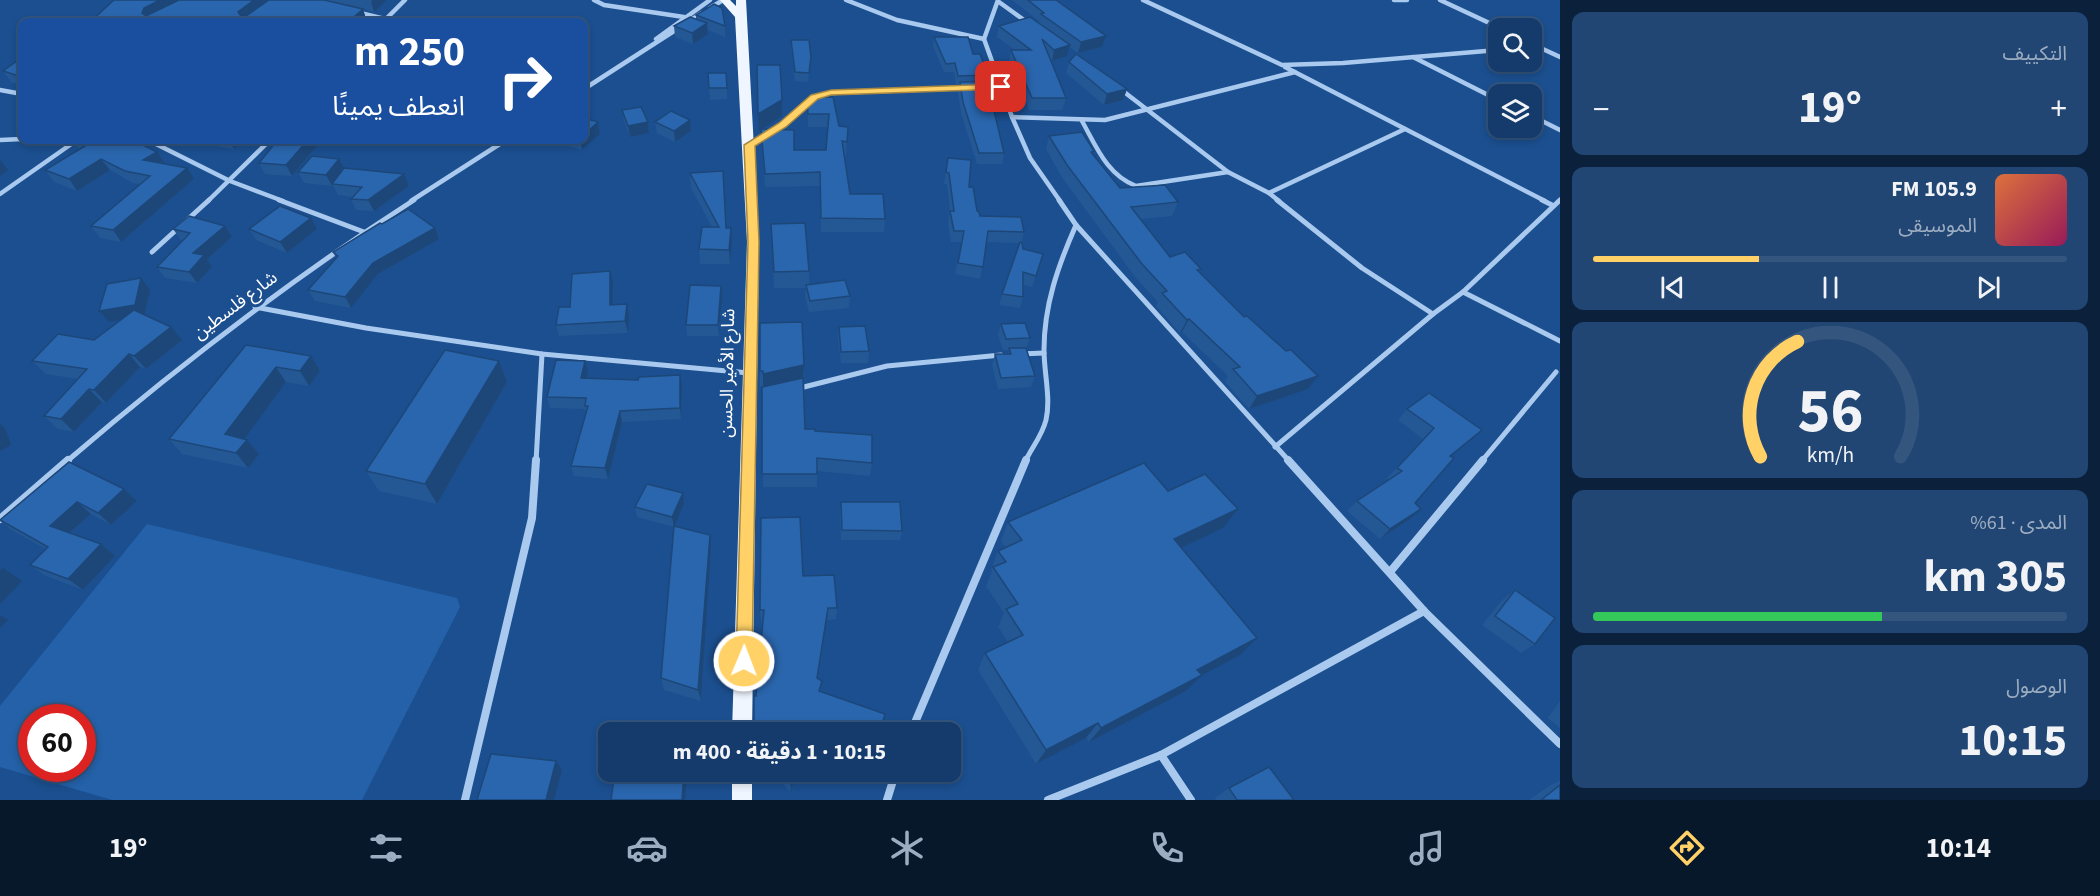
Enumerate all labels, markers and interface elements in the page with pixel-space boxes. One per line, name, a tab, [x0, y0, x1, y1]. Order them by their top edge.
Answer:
map controls	[1488, 18, 1542, 138]
button: search	[1488, 18, 1542, 72]
text: 250 m	[354, 22, 465, 82]
text: التكييف	[2003, 40, 2067, 68]
icon: right	[486, 42, 564, 120]
pin	[975, 61, 1026, 112]
icon: arrive	[984, 70, 1017, 103]
text: 19°	[1798, 76, 1862, 140]
button: layers	[1488, 84, 1542, 138]
text: −	[1593, 86, 1609, 133]
text: +	[2051, 86, 2067, 133]
text: انعطف يمينًا	[332, 87, 465, 126]
text: 105.9 FM	[1891, 173, 1977, 205]
text: الموسيقى	[1898, 212, 1977, 240]
street label: شارع فلسطين	[188, 265, 283, 346]
icon: previous	[1656, 271, 1689, 304]
icon: pause	[1814, 271, 1847, 304]
icon: next	[1972, 271, 2005, 304]
street label: شارع الأمير الحسن	[714, 308, 742, 438]
text: 56	[1797, 367, 1863, 456]
text: km/h	[1806, 440, 1854, 471]
text: المدى · 61%	[1970, 509, 2067, 537]
text: 305 km	[1923, 545, 2067, 609]
position arrow	[712, 629, 776, 693]
text: الوصول	[2006, 673, 2067, 701]
speed limit sign: 60	[18, 704, 96, 782]
text: 10:15	[1958, 709, 2067, 773]
text: 10:15 · 1 دقيقة · 400 m	[673, 736, 886, 768]
icon: filters	[365, 827, 407, 869]
icon: car	[626, 827, 668, 869]
icon: climate	[886, 827, 928, 869]
icon: phone	[1146, 827, 1188, 869]
icon: music	[1406, 827, 1448, 869]
icon: directions	[1666, 827, 1708, 869]
text: 19°	[109, 829, 147, 868]
text: 10:14	[1926, 829, 1991, 868]

